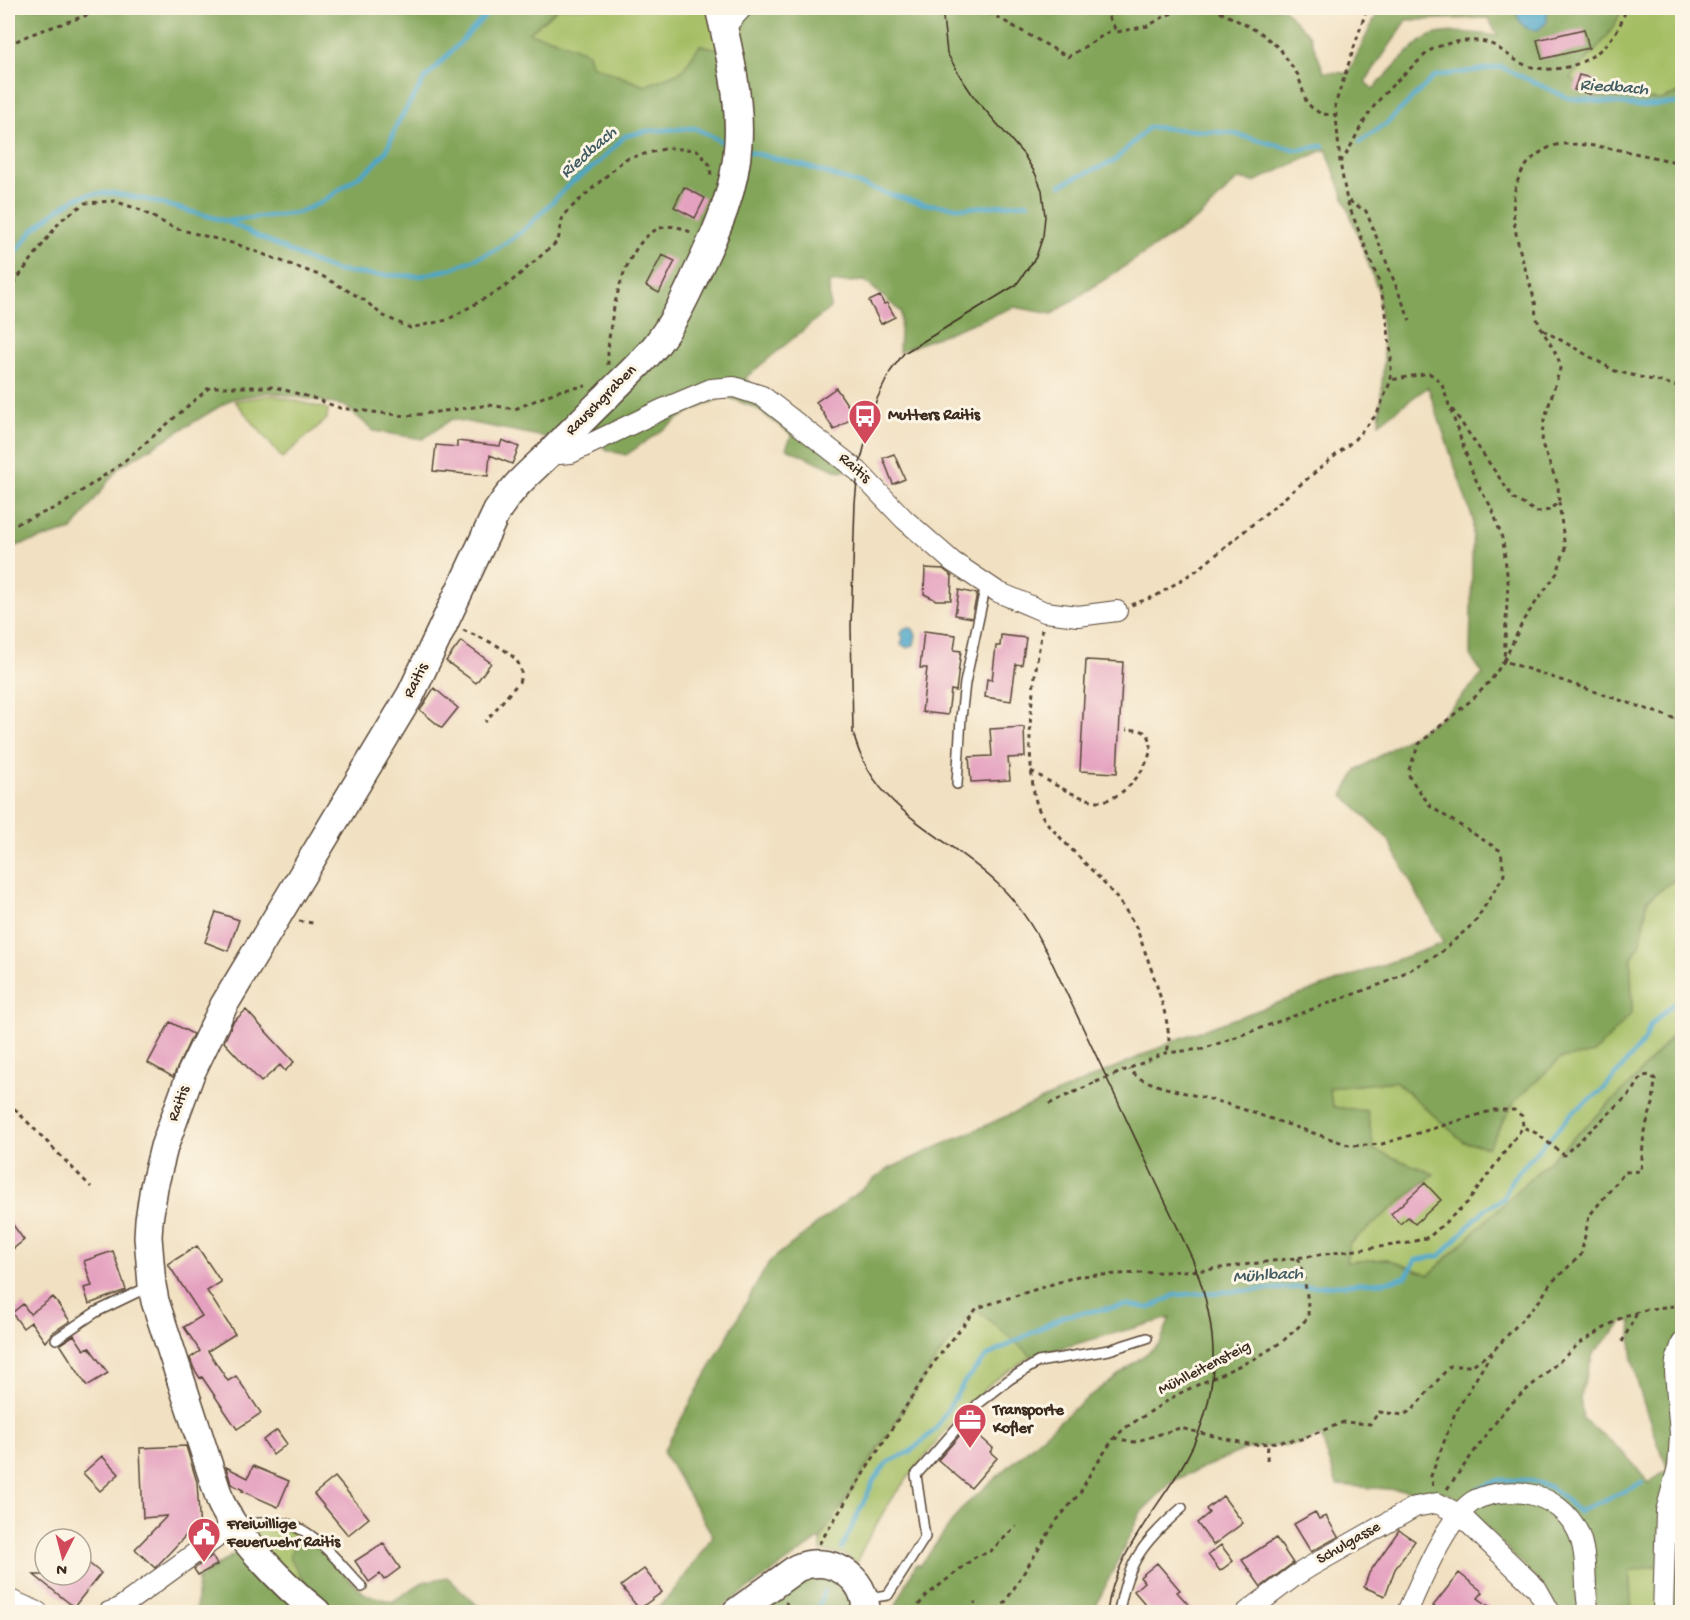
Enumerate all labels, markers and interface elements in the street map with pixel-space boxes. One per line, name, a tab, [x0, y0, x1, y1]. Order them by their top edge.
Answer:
water label: Riedbach	[1579, 75, 1649, 101]
water label: Riedbach	[556, 122, 622, 183]
street label: Rauschgraben	[563, 361, 642, 440]
bus stop icon: Mutters Raitis	[847, 398, 883, 445]
place label: Mutters Raitis	[888, 407, 981, 426]
street label: Raitis	[834, 450, 875, 489]
street label: Raitis	[400, 659, 434, 702]
street label: Raitis	[165, 1083, 196, 1124]
water label: Mühlbach	[1233, 1264, 1304, 1288]
street label: Mühlleitensteig	[1155, 1337, 1255, 1401]
office icon: Transporte Kofler	[952, 1402, 988, 1449]
place label: Transporte Kofler	[991, 1402, 1065, 1439]
public building icon: Freiwillige Feuerwehr Raitis	[186, 1516, 222, 1563]
place label: Freiwillige Feuerwehr Raitis	[226, 1516, 341, 1553]
street label: Schulgasse	[1314, 1518, 1385, 1570]
north arrow	[33, 1527, 93, 1587]
text: N	[55, 1558, 68, 1578]

